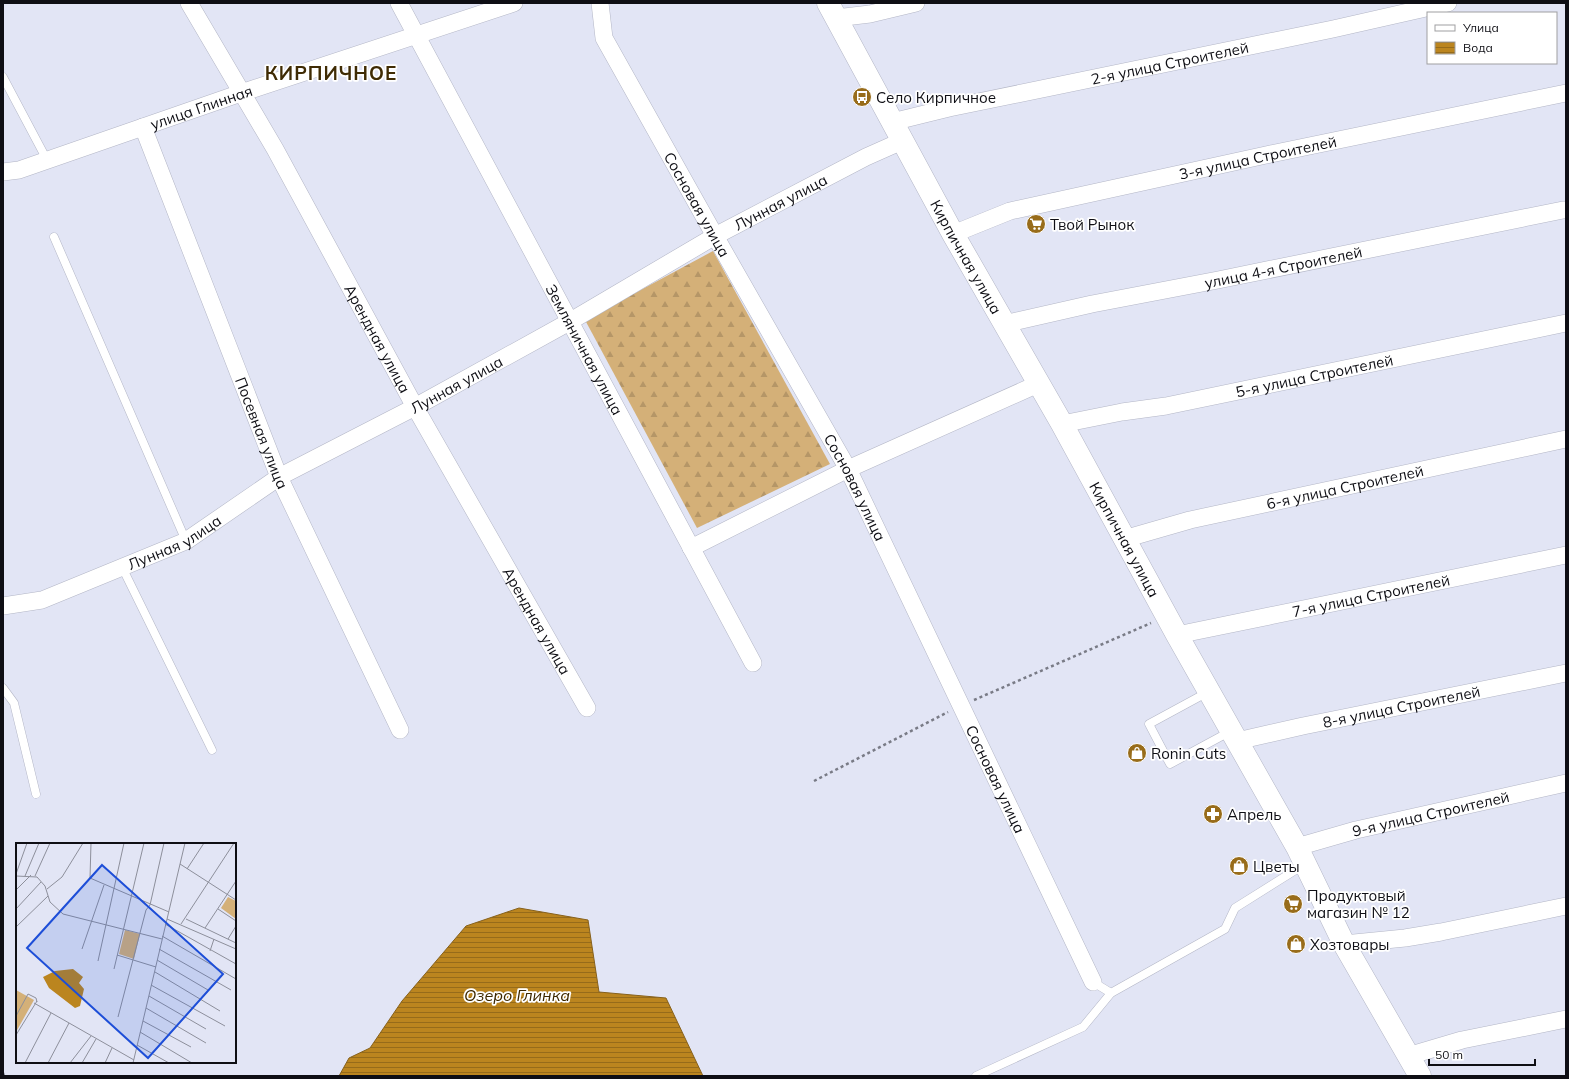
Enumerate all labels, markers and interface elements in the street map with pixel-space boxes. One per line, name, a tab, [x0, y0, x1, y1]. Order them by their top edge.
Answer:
legend	[1427, 12, 1557, 64]
text: Улица	[1462, 20, 1499, 35]
street label: 2-я улица Строителей	[1089, 37, 1250, 88]
text: Вода	[1463, 40, 1493, 55]
district label: КИРПИЧНОЕ	[265, 61, 397, 85]
street label: улица Глинная	[148, 80, 255, 133]
bus stop icon: Село Кирпичное	[851, 86, 873, 108]
place label: Село Кирпичное	[876, 88, 996, 107]
street label: 3-я улица Строителей	[1177, 131, 1338, 183]
street label: Сосновая улица	[660, 148, 734, 260]
street label: Лунная улица	[730, 170, 830, 234]
street label: Кирпичная улица	[927, 196, 1006, 317]
supermarket icon: Твой Рынок	[1025, 213, 1047, 235]
place label: Твой Рынок	[1050, 215, 1135, 234]
street label: улица 4-я Строителей	[1203, 242, 1364, 292]
street label: Арендная улица	[341, 281, 415, 396]
street label: Земляничная улица	[542, 281, 628, 418]
street label: 5-я улица Строителей	[1234, 350, 1395, 401]
street label: Лунная улица	[407, 351, 506, 417]
street label: Посевная улица	[231, 374, 293, 492]
street label: Сосновая улица	[820, 430, 890, 544]
street label: 6-я улица Строителей	[1264, 460, 1425, 513]
street label: Кирпичная улица	[1086, 478, 1164, 600]
street label: Лунная улица	[125, 510, 225, 573]
street label: Арендная улица	[499, 564, 575, 678]
street label: 7-я улица Строителей	[1290, 570, 1451, 621]
street label: 8-я улица Строителей	[1321, 681, 1482, 731]
street label: Сосновая улица	[962, 722, 1030, 836]
shop icon: Ronin Cuts	[1126, 742, 1148, 764]
place label: Ronin Cuts	[1151, 744, 1226, 763]
street label: 9-я улица Строителей	[1350, 786, 1511, 840]
pharmacy icon: Апрель	[1202, 803, 1224, 825]
place label: Апрель	[1227, 805, 1281, 824]
inset map	[16, 843, 236, 1063]
shop icon: Цветы	[1228, 855, 1250, 877]
place label: Цветы	[1253, 857, 1300, 876]
place label: Продуктовый магазин № 12	[1307, 886, 1410, 922]
supermarket icon: Продуктовый магазин № 12	[1282, 893, 1304, 915]
shop icon: Хозтовары	[1285, 933, 1307, 955]
place label: Хозтовары	[1310, 935, 1390, 954]
water label: Озеро Глинка	[464, 985, 570, 1005]
scale bar	[1429, 1041, 1535, 1067]
text: 50 m	[1435, 1047, 1463, 1062]

